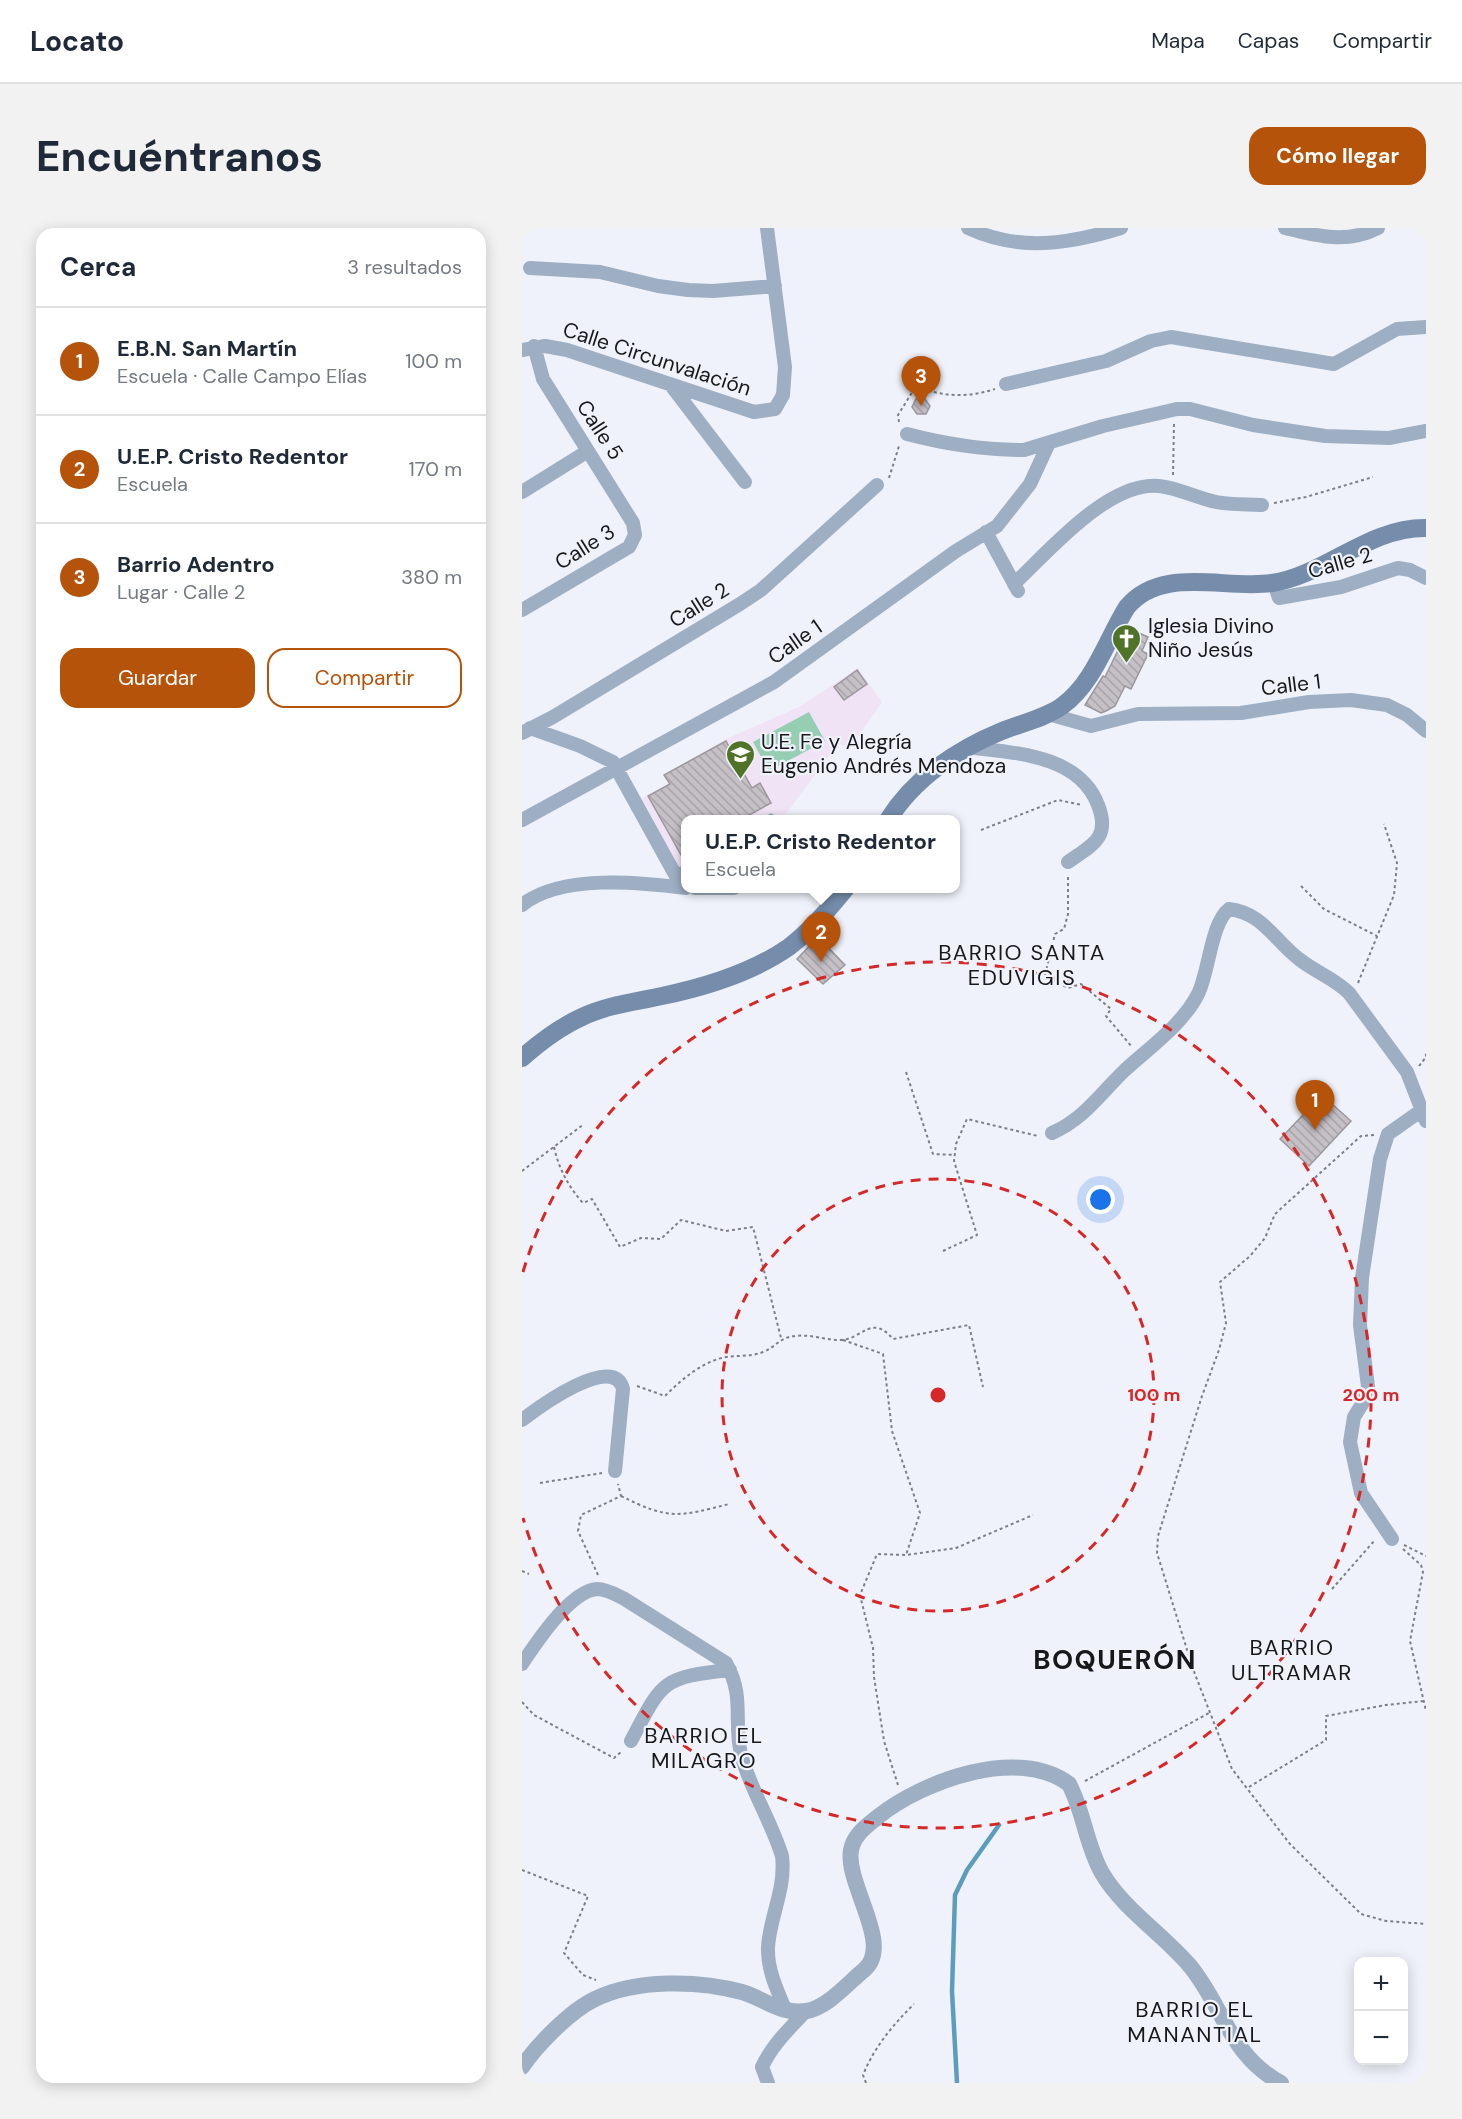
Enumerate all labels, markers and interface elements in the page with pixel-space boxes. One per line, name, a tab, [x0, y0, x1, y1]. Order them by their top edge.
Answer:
text: Locato	[30, 23, 124, 60]
text: Mapa	[1151, 27, 1205, 55]
text: Capas	[1238, 27, 1299, 55]
text: Compartir	[1332, 27, 1432, 55]
button: Cómo llegar	[1249, 127, 1426, 185]
text: Encuéntranos	[36, 129, 323, 184]
text: Cerca	[60, 250, 136, 284]
text: 3 resultados	[347, 254, 462, 280]
street label: Calle Circunvalación	[559, 315, 755, 403]
text: E.B.N. San Martín	[117, 334, 297, 363]
text: 1	[76, 348, 83, 374]
text: 100 m	[405, 348, 462, 374]
pin: 3	[902, 356, 940, 406]
text: Escuela · Calle Campo Elías	[117, 363, 367, 389]
street label: Calle 5	[570, 395, 630, 465]
text: U.E.P. Cristo Redentor	[117, 442, 348, 471]
text: 2	[74, 456, 85, 482]
text: 170 m	[409, 456, 462, 482]
text: Escuela	[117, 471, 188, 497]
street label: Calle 3	[550, 518, 620, 576]
street label: Calle 2	[1305, 541, 1375, 585]
text: Barrio Adentro	[117, 550, 275, 579]
text: 3	[73, 564, 86, 590]
text: 380 m	[401, 564, 462, 590]
street label: Calle 2	[664, 576, 734, 634]
text: Lugar · Calle 2	[117, 579, 245, 605]
place label: Iglesia Divino Niño Jesús	[1148, 612, 1274, 664]
street label: Calle 1	[762, 613, 828, 671]
church icon: Iglesia Divino Niño Jesús	[1111, 622, 1143, 664]
button: Guardar	[60, 648, 255, 708]
button: Compartir	[267, 648, 462, 708]
street label: Calle 1	[1260, 667, 1322, 703]
place label: U.E. Fe y Alegría Eugenio Andrés Mendoza	[761, 728, 1006, 780]
school or university icon: U.E. Fe y Alegría Eugenio Andrés Mendoza	[724, 738, 756, 780]
popup	[681, 815, 960, 893]
text: U.E.P. Cristo Redentor	[705, 827, 936, 856]
text: Escuela	[705, 856, 776, 882]
pin: 2	[802, 912, 840, 962]
district label: BARRIO SANTA EDUVIGIS	[938, 938, 1106, 992]
pin: 1	[1296, 1080, 1334, 1130]
your location	[1086, 1185, 1115, 1214]
text: 100 m	[1127, 1383, 1181, 1407]
text: 200 m	[1343, 1383, 1399, 1407]
centre of rings	[928, 1385, 948, 1405]
district label: BARRIO ULTRAMAR	[1231, 1633, 1353, 1687]
district label: BOQUERÓN	[1033, 1642, 1197, 1677]
district label: BARRIO EL MILAGRO	[644, 1721, 764, 1775]
map controls	[1354, 1957, 1408, 2065]
button: +	[1354, 1957, 1408, 2011]
district label: BARRIO EL MANANTIAL	[1127, 1995, 1263, 2049]
button: −	[1354, 2011, 1408, 2065]

